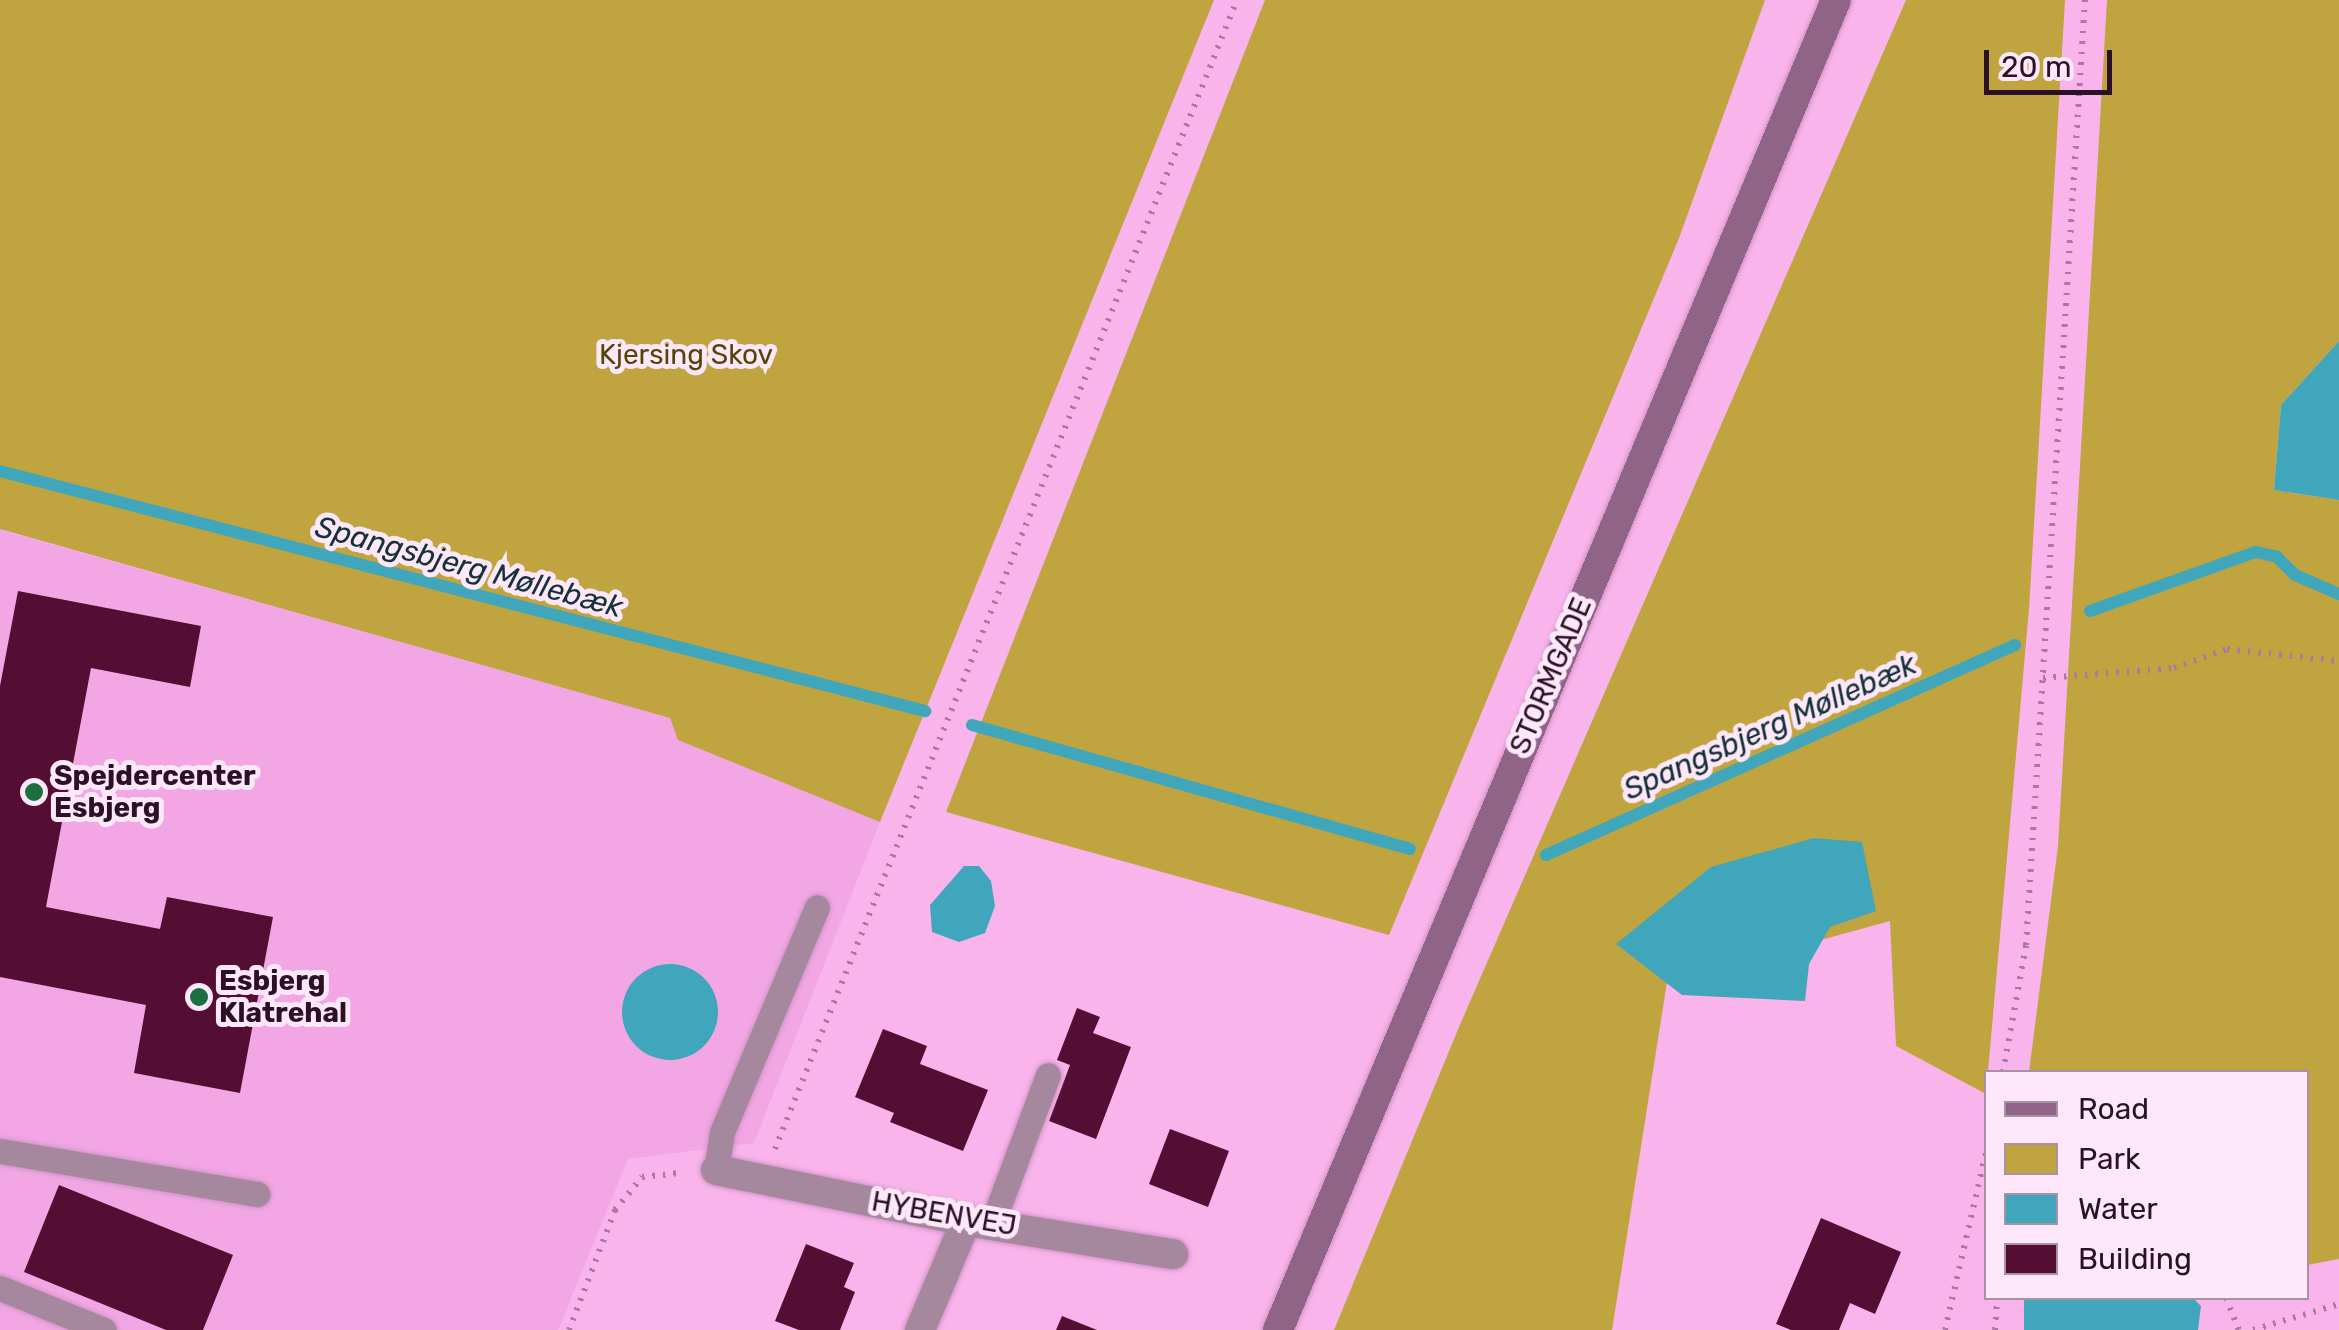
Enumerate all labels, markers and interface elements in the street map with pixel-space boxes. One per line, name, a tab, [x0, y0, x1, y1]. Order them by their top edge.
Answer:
scale bar	[1989, 30, 2116, 92]
text: 20 m	[2001, 49, 2072, 85]
park label: Kjersing Skov	[599, 338, 773, 372]
water label: Spangsbjerg Møllebæk	[311, 509, 627, 625]
street label: STORMGADE	[1503, 593, 1599, 759]
water label: Spangsbjerg Møllebæk	[1618, 646, 1922, 808]
place label: Spejdercenter Esbjerg	[54, 759, 256, 825]
marker: Spejdercenter Esbjerg	[23, 781, 45, 803]
place label: Esbjerg Klatrehal	[219, 964, 347, 1030]
marker: Esbjerg Klatrehal	[188, 986, 210, 1008]
legend	[1984, 1070, 2309, 1300]
text: Road	[2078, 1091, 2149, 1127]
text: Park	[2078, 1141, 2140, 1177]
street label: HYBENVEJ	[869, 1185, 1019, 1243]
text: Water	[2078, 1191, 2158, 1227]
text: Building	[2078, 1241, 2192, 1277]

